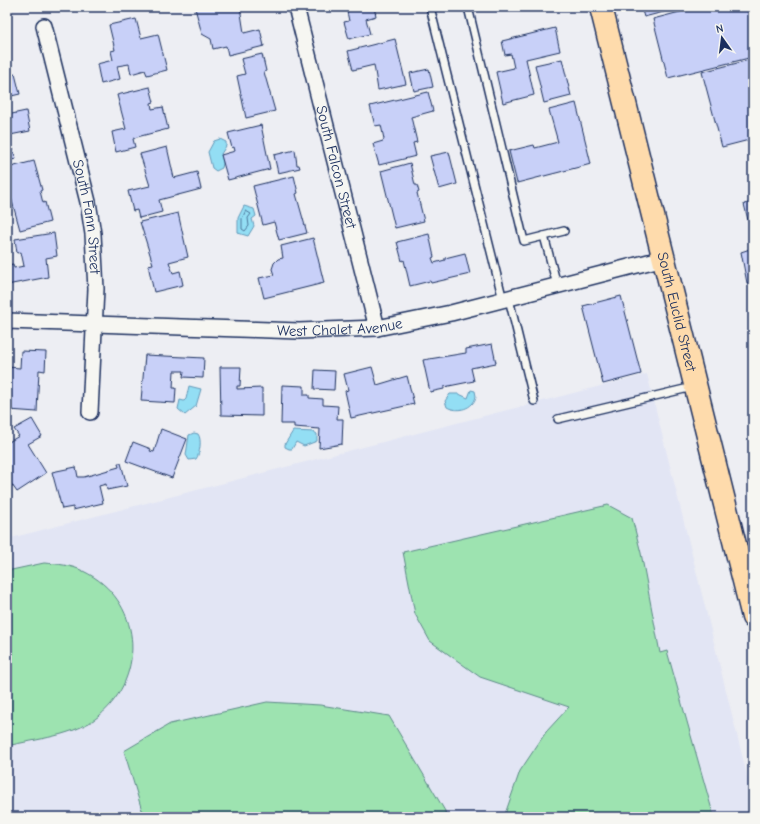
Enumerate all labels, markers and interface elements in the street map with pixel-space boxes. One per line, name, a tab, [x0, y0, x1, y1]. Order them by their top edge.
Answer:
north arrow	[702, 18, 742, 58]
text: N	[715, 22, 725, 36]
street label: South Falcon Street	[312, 104, 361, 231]
street label: South Fann Street	[69, 158, 104, 275]
street label: South Euclid Street	[653, 250, 701, 374]
street label: West Chalet Avenue	[277, 314, 404, 340]

